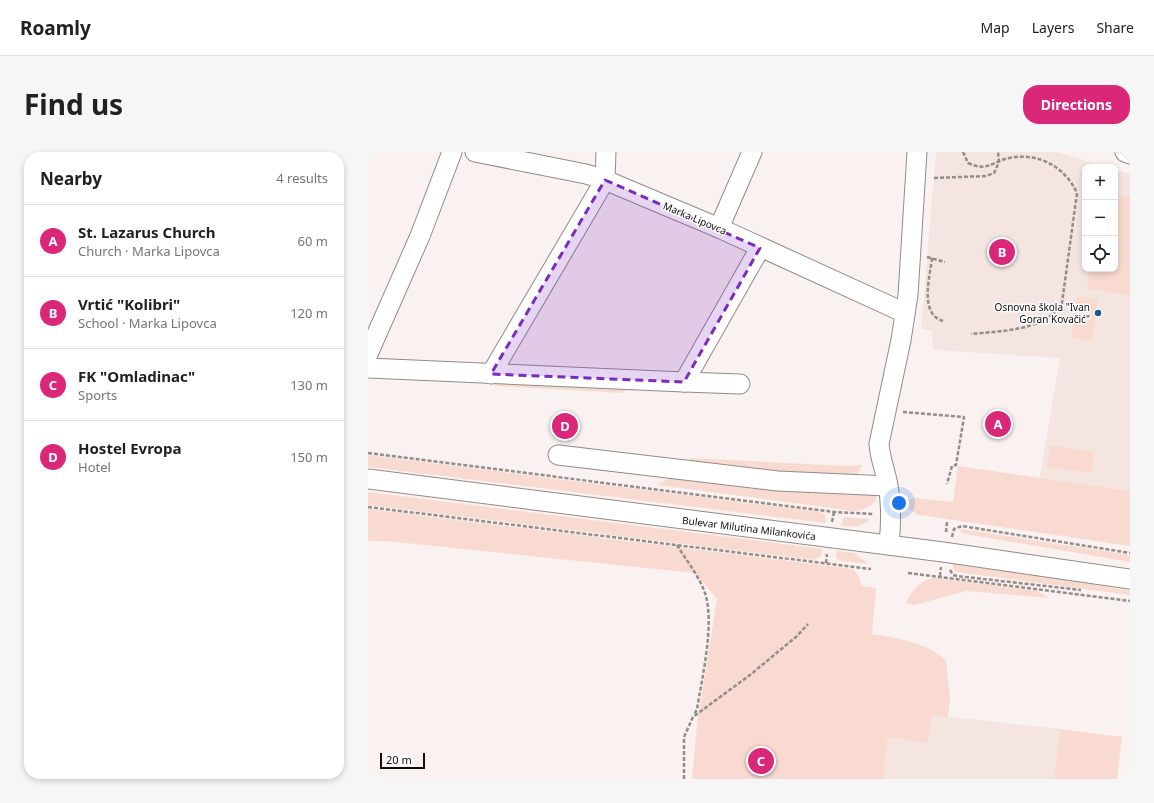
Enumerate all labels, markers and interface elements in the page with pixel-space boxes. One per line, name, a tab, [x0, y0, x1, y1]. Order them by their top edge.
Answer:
text: Roamly	[20, 15, 91, 41]
text: Map	[981, 18, 1010, 37]
text: Layers	[1032, 18, 1074, 37]
text: Share	[1096, 18, 1134, 37]
text: Find us	[24, 85, 123, 123]
button: Directions	[1023, 85, 1130, 124]
map controls	[1082, 164, 1118, 272]
button: +	[1082, 164, 1118, 200]
text: Nearby	[40, 167, 102, 190]
text: 4 results	[276, 169, 328, 187]
street label: Marka Lipovca	[661, 198, 729, 238]
button: −	[1082, 200, 1118, 236]
text: St. Lazarus Church	[78, 222, 216, 242]
text: A	[49, 232, 58, 250]
text: 60 m	[298, 232, 328, 250]
button: locate	[1082, 236, 1118, 272]
pin: B	[989, 237, 1015, 267]
text: Church · Marka Lipovca	[78, 242, 220, 260]
text: Vrtić "Kolibri"	[78, 294, 180, 314]
place label: Osnovna škola "Ivan Goran Kovačić"	[995, 300, 1090, 326]
text: B	[49, 304, 57, 322]
text: 120 m	[290, 304, 328, 322]
marker: Osnovna škola "Ivan Goran Kovačić"	[1093, 308, 1103, 318]
text: School · Marka Lipovca	[78, 314, 217, 332]
text: FK "Omladinac"	[78, 366, 195, 386]
text: C	[49, 376, 57, 394]
text: 130 m	[290, 376, 328, 394]
text: Sports	[78, 386, 117, 404]
pin: A	[985, 409, 1011, 439]
pin: D	[552, 411, 578, 441]
text: Hostel Evropa	[78, 438, 181, 458]
text: D	[48, 448, 58, 466]
text: 150 m	[290, 448, 328, 466]
text: Hotel	[78, 458, 111, 476]
your location	[889, 493, 909, 513]
street label: Bulevar Milutina Milankovića	[681, 513, 817, 543]
pin: C	[748, 746, 774, 776]
scale bar	[380, 751, 425, 770]
text: 20 m	[386, 752, 412, 767]

